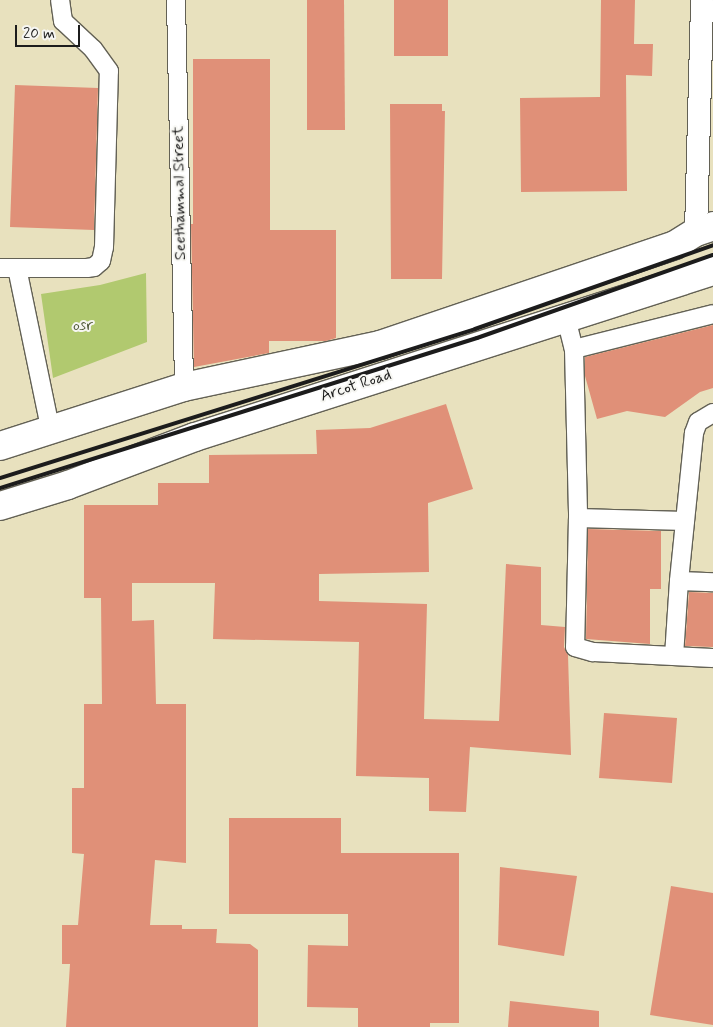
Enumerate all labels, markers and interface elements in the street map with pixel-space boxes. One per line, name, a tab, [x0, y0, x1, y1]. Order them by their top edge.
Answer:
scale bar	[18, 15, 82, 47]
text: 20 m	[23, 24, 55, 44]
street label: Seethammal Street	[169, 126, 191, 260]
park label: osr	[73, 316, 93, 336]
street label: Arcot Road	[318, 365, 394, 407]

